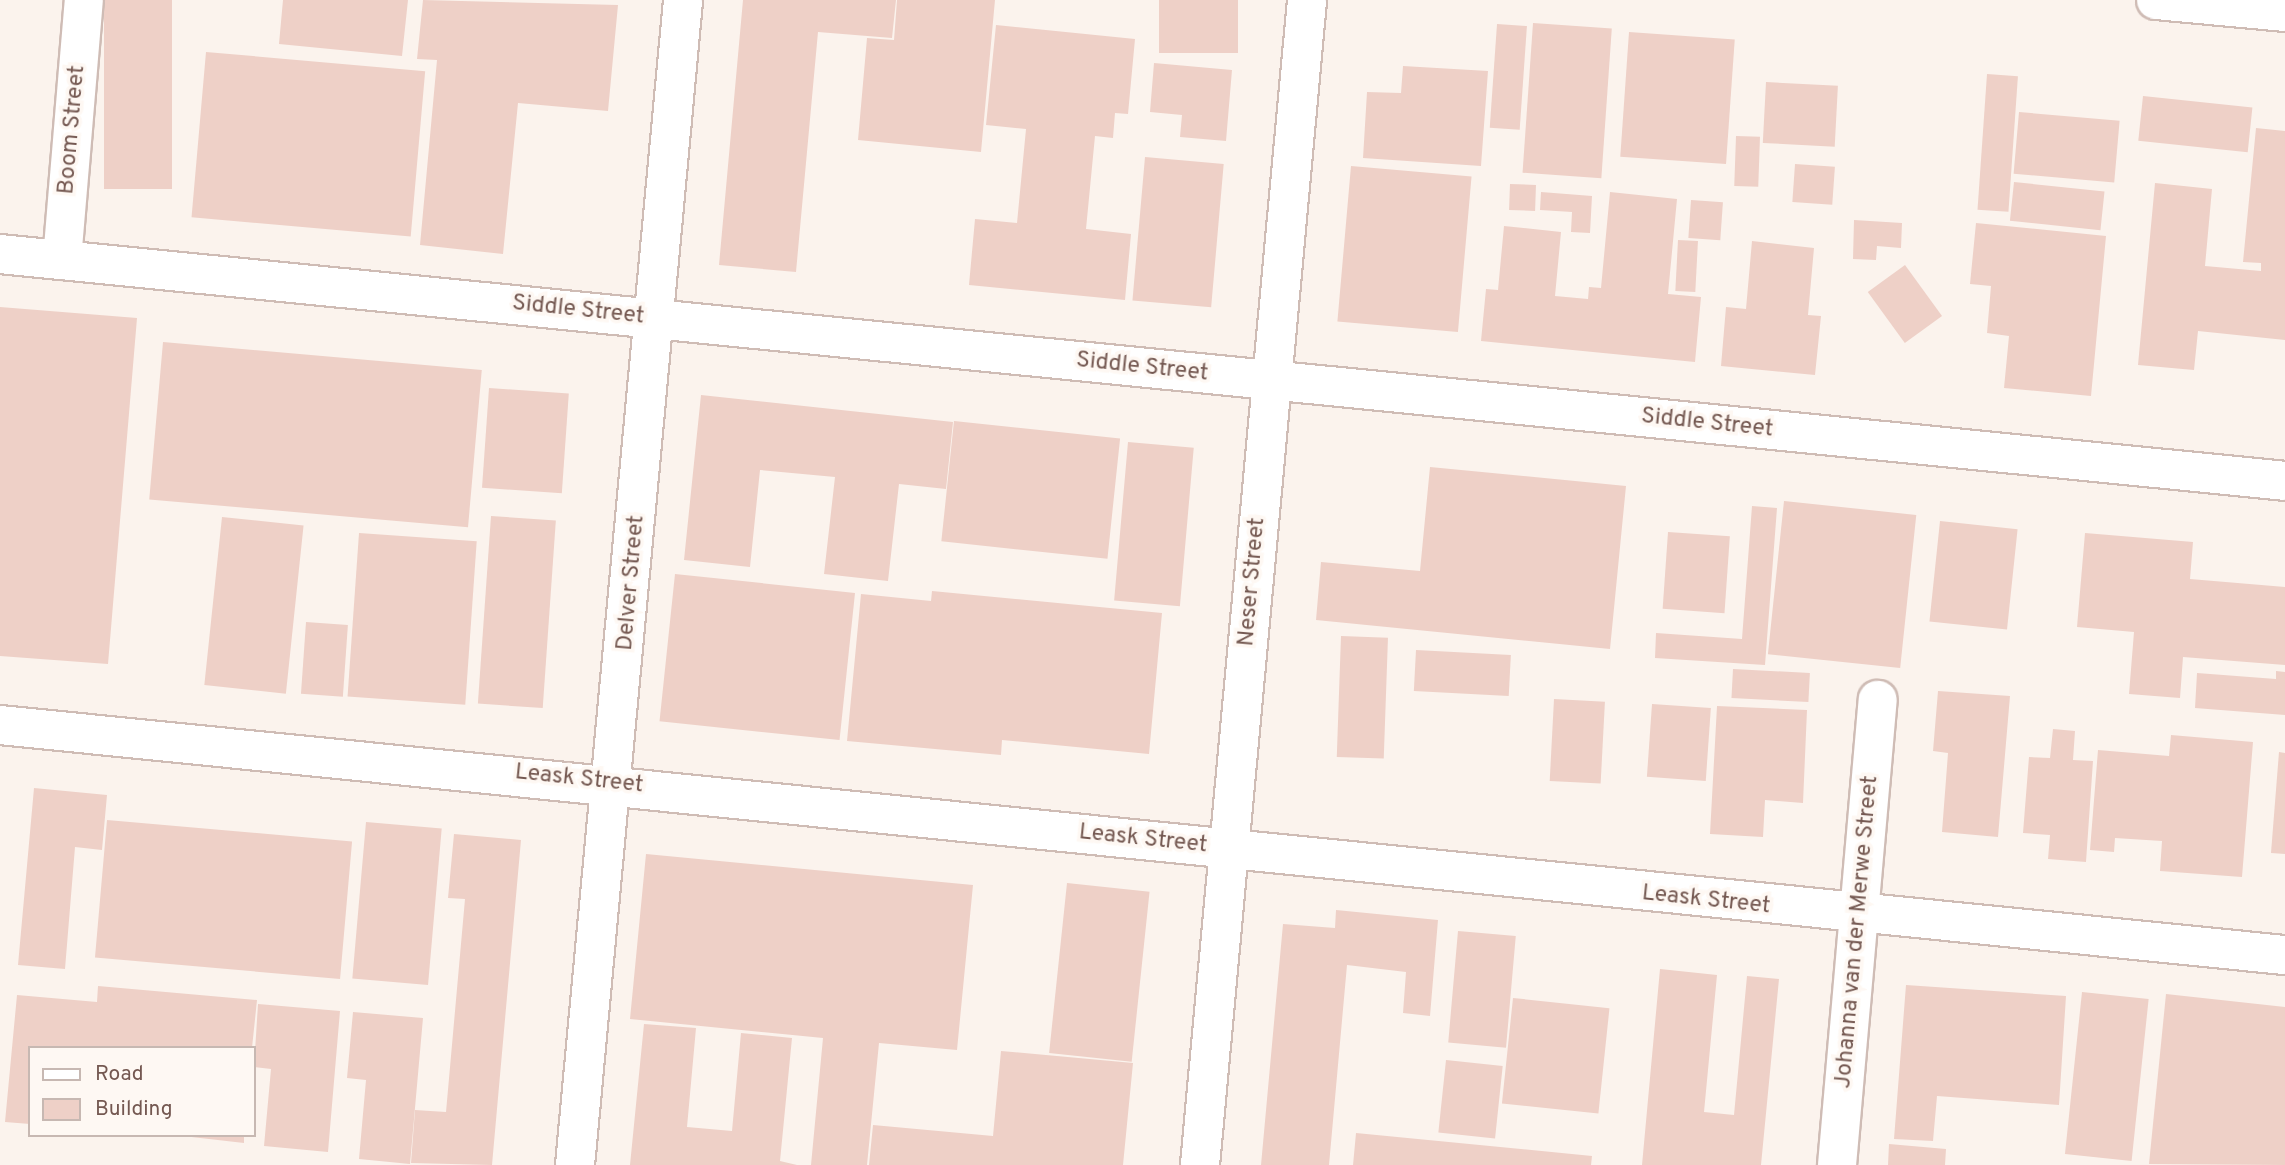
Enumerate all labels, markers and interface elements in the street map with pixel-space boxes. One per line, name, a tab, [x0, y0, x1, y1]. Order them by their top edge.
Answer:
street label: Boom Street	[54, 64, 92, 196]
street label: Siddle Street	[511, 290, 645, 332]
street label: Siddle Street	[1075, 347, 1209, 389]
street label: Siddle Street	[1640, 403, 1774, 445]
street label: Delver Street	[612, 514, 652, 652]
street label: Neser Street	[1234, 516, 1272, 648]
street label: Leask Street	[513, 760, 645, 800]
street label: Johanna van der Merwe Street	[1831, 774, 1885, 1090]
street label: Leask Street	[1077, 820, 1209, 860]
street label: Leask Street	[1640, 881, 1772, 921]
legend	[28, 1046, 256, 1137]
text: Road	[95, 1061, 144, 1088]
text: Building	[95, 1096, 173, 1123]

